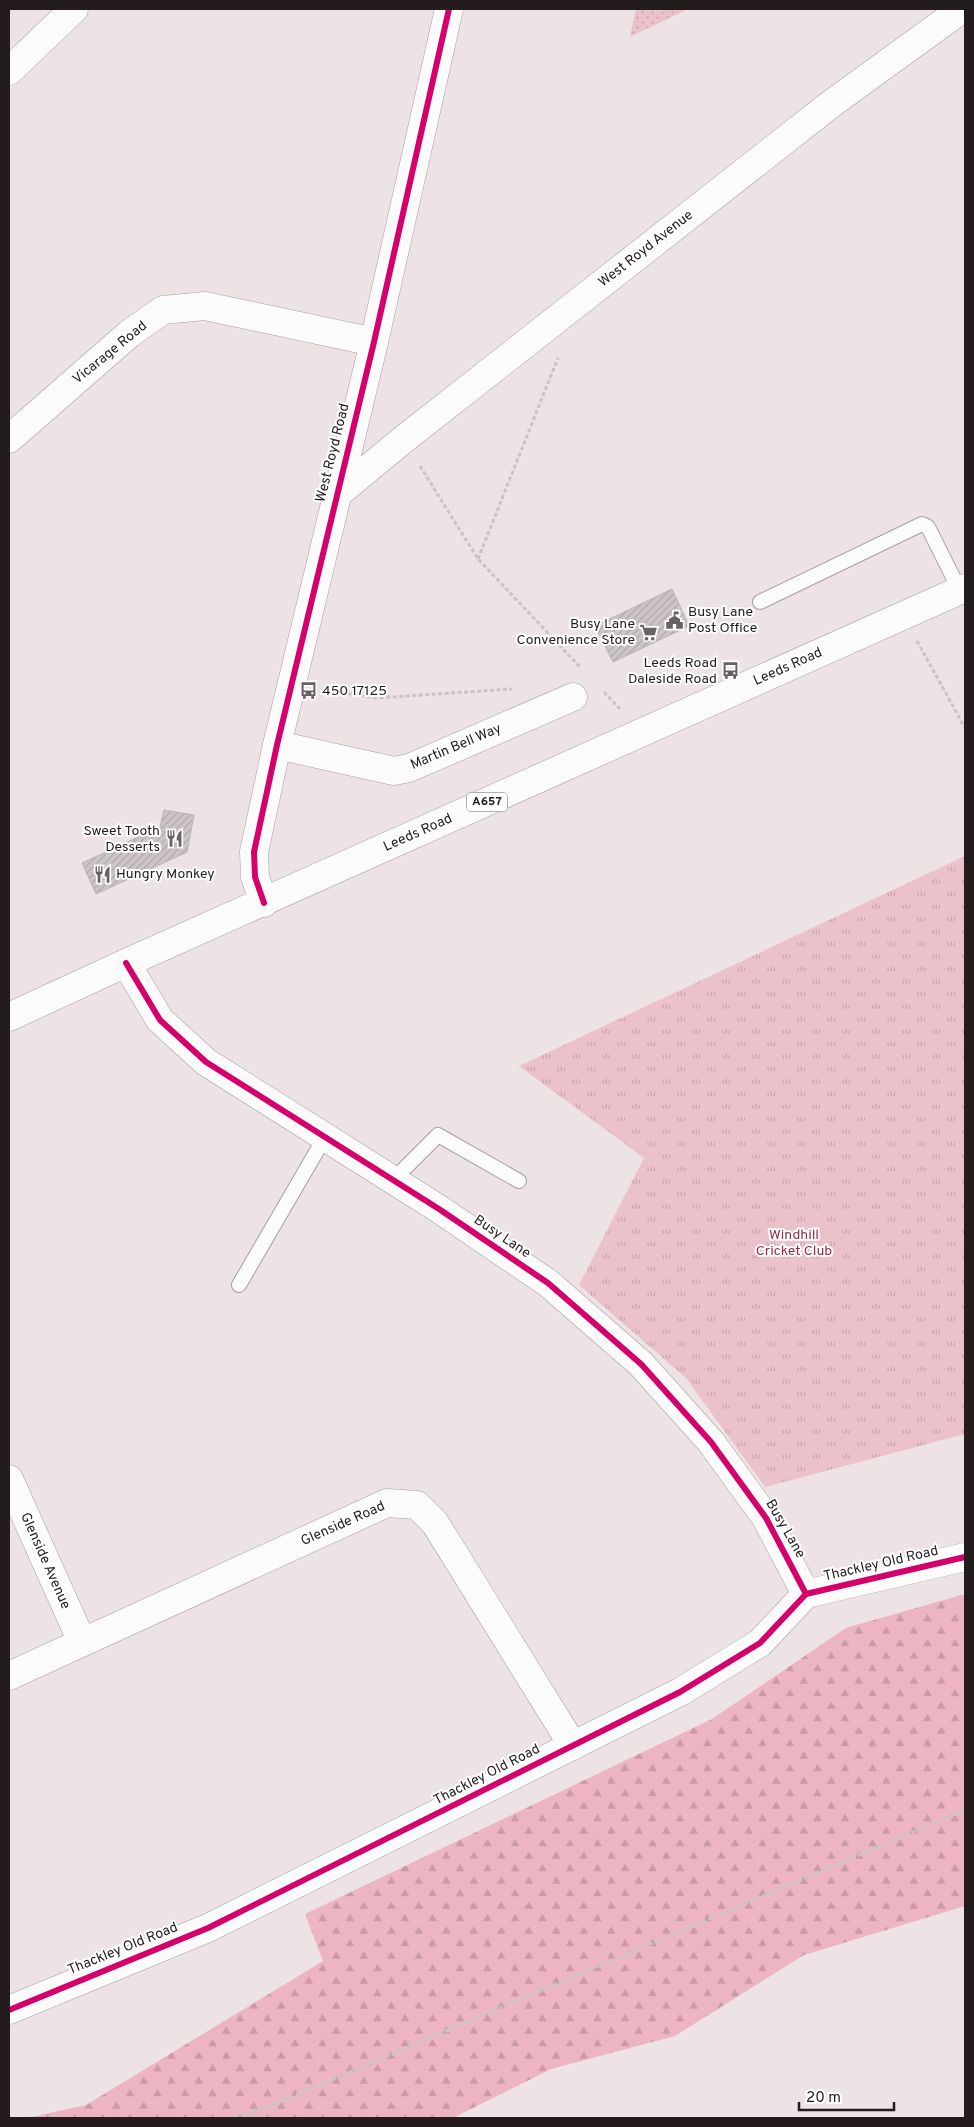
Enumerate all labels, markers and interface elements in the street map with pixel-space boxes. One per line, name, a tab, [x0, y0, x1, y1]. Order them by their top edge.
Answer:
street label: West Royd Avenue	[595, 207, 697, 291]
street label: Vicarage Road	[69, 318, 151, 388]
street label: West Royd Road	[312, 402, 354, 504]
place label: Busy Lane Post Office	[688, 604, 757, 637]
public building icon: Busy Lane Post Office	[664, 610, 684, 630]
place label: Busy Lane Convenience Store	[517, 616, 635, 649]
supermarket icon: Busy Lane Convenience Store	[639, 622, 659, 642]
street label: Leeds Road	[751, 644, 825, 690]
place label: Leeds Road Daleside Road	[628, 655, 717, 688]
bus stop icon: Leeds Road Daleside Road	[721, 661, 741, 681]
bus stop icon: 450 17125	[298, 681, 318, 701]
place label: 450 17125	[322, 683, 387, 700]
street label: Martin Bell Way	[408, 720, 504, 774]
road number: A657	[467, 792, 507, 812]
street label: Leeds Road	[381, 810, 455, 856]
place label: Sweet Tooth Desserts	[84, 823, 160, 856]
restaurant icon: Sweet Tooth Desserts	[164, 829, 184, 849]
restaurant icon: Hungry Monkey	[92, 864, 112, 884]
place label: Hungry Monkey	[116, 866, 215, 883]
street label: Busy Lane	[470, 1212, 534, 1262]
park label: Windhill Cricket Club	[756, 1227, 832, 1260]
street label: Busy Lane	[761, 1497, 809, 1561]
street label: Glenside Road	[298, 1498, 388, 1550]
street label: Glenside Avenue	[16, 1510, 74, 1612]
street label: Thackley Old Road	[822, 1543, 940, 1585]
street label: Thackley Old Road	[431, 1741, 543, 1809]
street label: Thackley Old Road	[65, 1919, 181, 1979]
scale bar	[799, 2080, 894, 2112]
text: 20 m	[806, 2089, 841, 2108]

